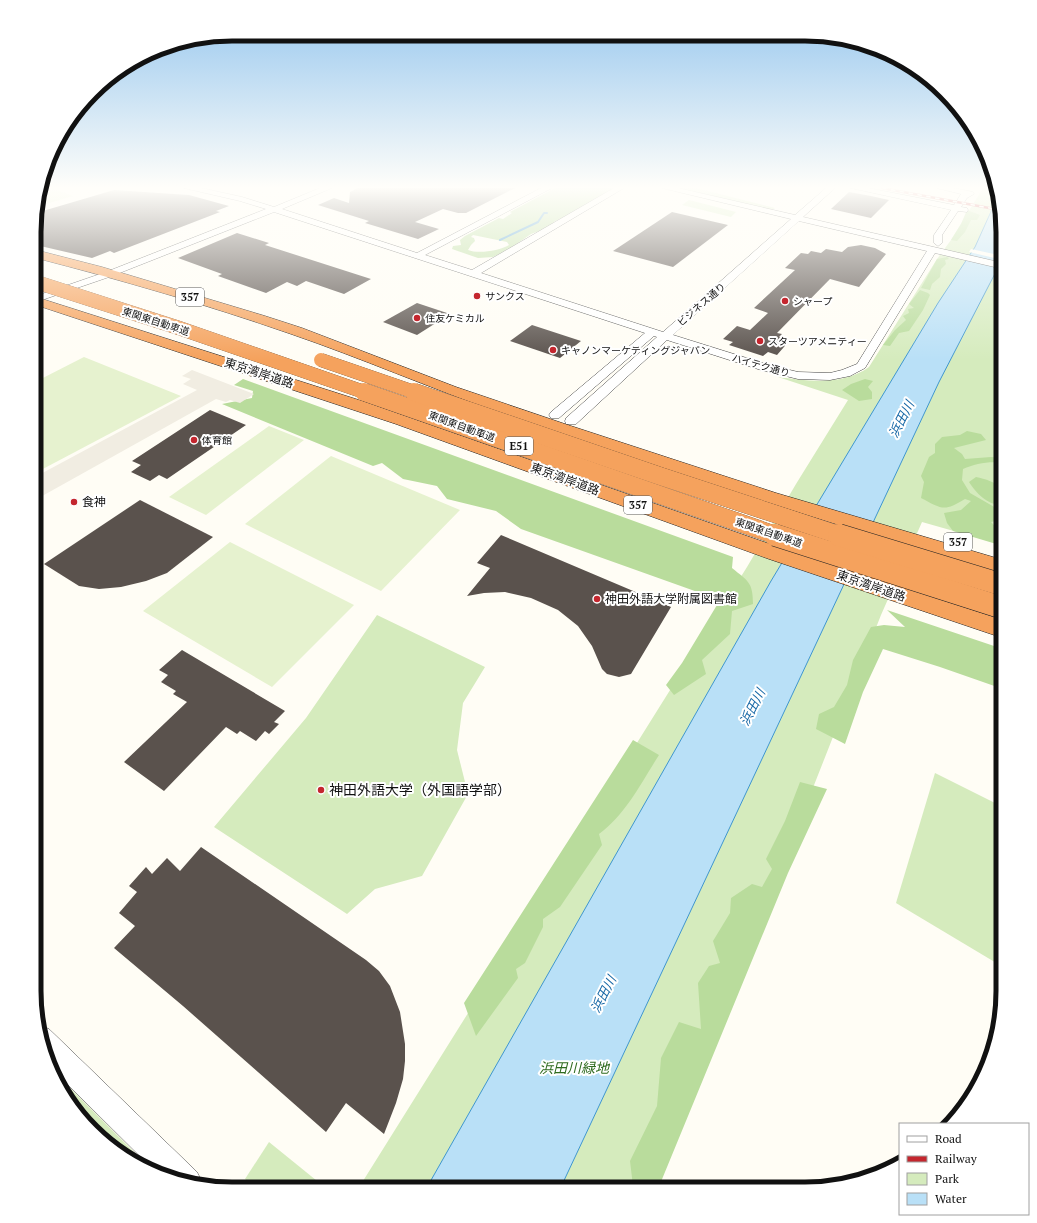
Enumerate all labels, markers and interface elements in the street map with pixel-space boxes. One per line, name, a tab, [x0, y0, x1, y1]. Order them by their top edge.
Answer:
street label: ビジネス通り	[674, 280, 728, 329]
road number: 357	[176, 288, 204, 306]
place label: サンクス	[485, 290, 525, 303]
marker: サンクス	[472, 291, 482, 301]
place label: シャープ	[793, 295, 832, 308]
marker: シャープ	[780, 296, 790, 306]
street label: 東関東自動車道	[121, 304, 191, 338]
place label: 住友ケミカル	[425, 312, 485, 325]
marker: 住友ケミカル	[412, 313, 422, 323]
place label: スターツアメニティー	[768, 335, 867, 348]
marker: スターツアメニティー	[755, 336, 765, 346]
place label: キャノンマーケティングジャパン	[561, 344, 710, 357]
marker: キャノンマーケティングジャパン	[548, 345, 558, 355]
street label: ハイテク通り	[730, 351, 791, 380]
street label: 東京湾岸道路	[223, 354, 296, 391]
water label: 浜田川	[884, 396, 919, 440]
street label: 東関東自動車道	[427, 408, 497, 445]
place label: 体育館	[202, 434, 232, 447]
marker: 体育館	[189, 435, 199, 445]
road number: E51	[505, 437, 533, 455]
street label: 東京湾岸道路	[529, 459, 602, 498]
place label: 食神	[82, 494, 106, 509]
road number: 357	[624, 496, 652, 514]
marker: 食神	[69, 497, 79, 507]
street label: 東関東自動車道	[734, 515, 804, 550]
road number: 357	[944, 533, 972, 551]
street label: 東京湾岸道路	[835, 567, 908, 604]
place label: 神田外語大学附属図書館	[605, 591, 737, 606]
marker: 神田外語大学附属図書館	[592, 594, 602, 604]
water label: 浜田川	[735, 684, 770, 728]
place label: 神田外語大学（外国語学部）	[329, 780, 511, 799]
marker: 神田外語大学（外国語学部）	[316, 785, 326, 795]
water label: 浜田川	[586, 971, 621, 1015]
park label: 浜田川緑地	[539, 1058, 611, 1077]
legend	[899, 1123, 1029, 1215]
text: Road	[935, 1131, 962, 1146]
text: Railway	[935, 1151, 978, 1166]
text: Park	[935, 1171, 960, 1186]
text: Water	[935, 1191, 967, 1206]

